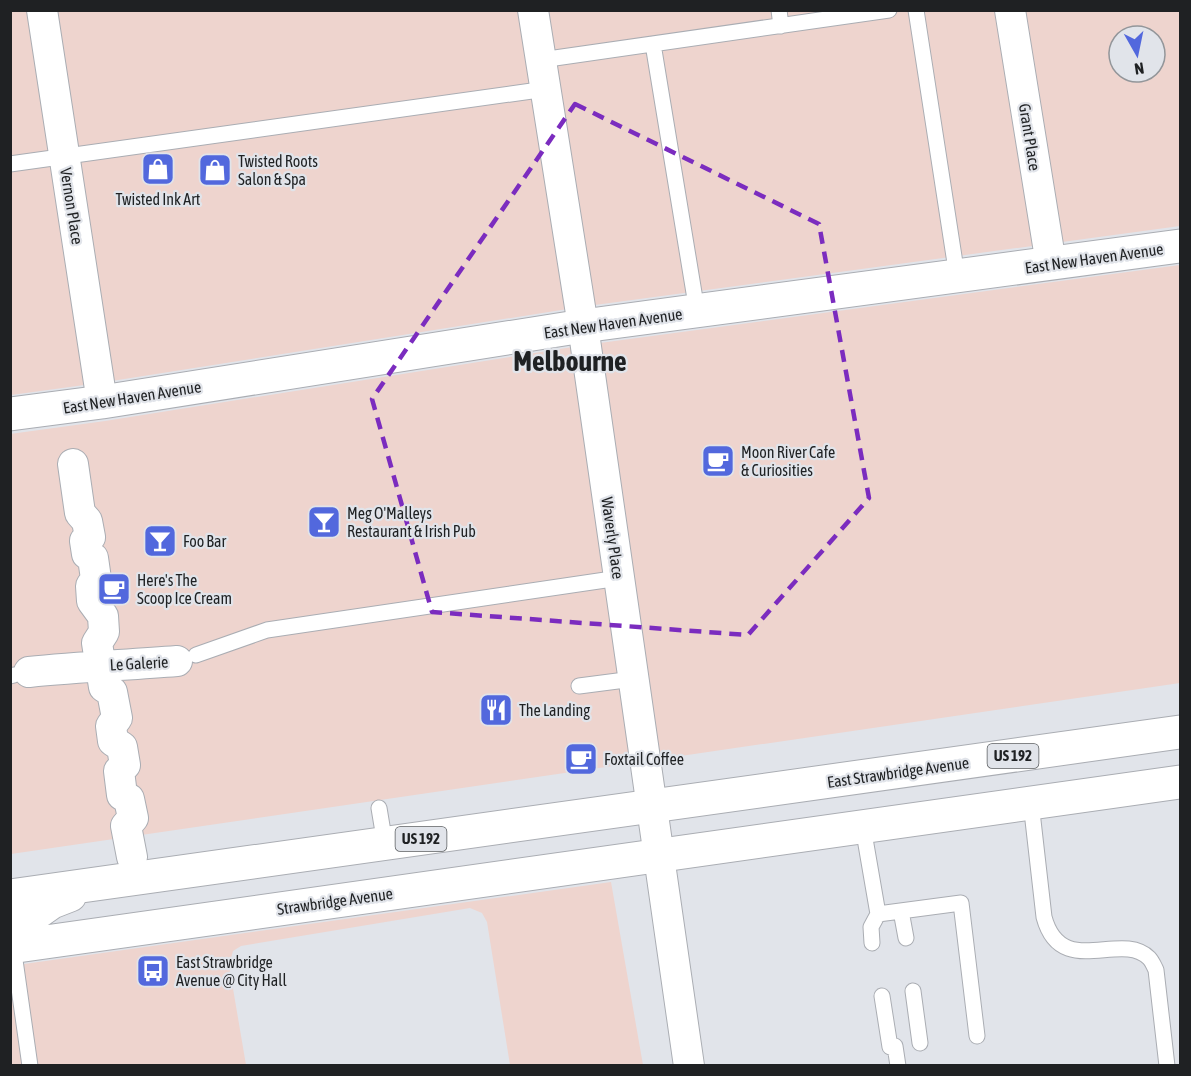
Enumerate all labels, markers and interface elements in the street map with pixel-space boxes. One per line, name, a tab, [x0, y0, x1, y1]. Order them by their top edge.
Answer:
north arrow	[1107, 24, 1167, 84]
text: N	[1133, 59, 1145, 78]
street label: Grant Place	[1016, 102, 1044, 172]
shop icon: Twisted Ink Art	[140, 151, 176, 187]
shop icon: Twisted Roots Salon & Spa	[197, 152, 233, 188]
place label: Twisted Roots Salon & Spa	[238, 152, 318, 189]
street label: Vernon Place	[57, 166, 87, 246]
place label: Twisted Ink Art	[116, 190, 201, 208]
street label: East New Haven Avenue	[1024, 239, 1164, 277]
street label: East New Haven Avenue	[543, 304, 683, 342]
district label: Melbourne	[513, 345, 627, 377]
street label: East New Haven Avenue	[62, 377, 202, 417]
cafe icon: Moon River Cafe & Curiosities	[700, 443, 736, 479]
place label: Moon River Cafe & Curiosities	[741, 443, 835, 479]
street label: Waverly Place	[597, 496, 628, 580]
bar icon: Meg O'Malleys Restaurant & Irish Pub	[306, 504, 342, 540]
place label: Meg O'Malleys Restaurant & Irish Pub	[347, 504, 476, 540]
bar icon: Foo Bar	[142, 523, 178, 559]
place label: Foo Bar	[183, 532, 226, 550]
cafe icon: Here's The Scoop Ice Cream	[96, 571, 132, 607]
place label: Here's The Scoop Ice Cream	[137, 571, 232, 608]
street label: Le Galerie	[109, 652, 169, 674]
restaurant icon: The Landing	[478, 692, 514, 728]
place label: The Landing	[519, 701, 590, 720]
cafe icon: Foxtail Coffee	[563, 741, 599, 777]
road number: US 192	[988, 744, 1038, 768]
place label: Foxtail Coffee	[604, 750, 684, 768]
street label: East Strawbridge Avenue	[826, 753, 970, 792]
road number: US 192	[396, 827, 446, 851]
street label: Strawbridge Avenue	[276, 884, 394, 919]
bus stop icon: East Strawbridge Avenue @ City Hall	[135, 953, 171, 989]
place label: East Strawbridge Avenue @ City Hall	[176, 953, 287, 990]

